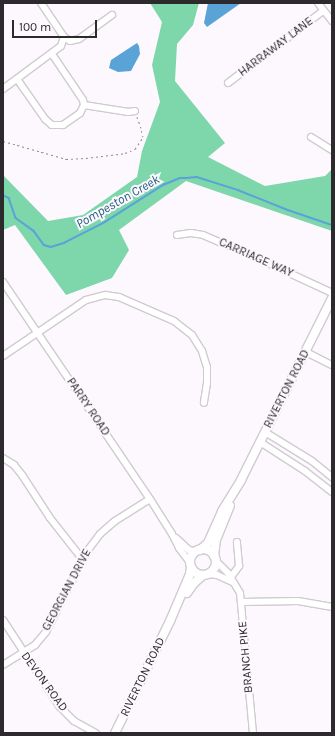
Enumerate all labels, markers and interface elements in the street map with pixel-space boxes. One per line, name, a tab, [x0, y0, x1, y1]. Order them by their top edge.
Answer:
scale bar	[14, 12, 99, 38]
street label: HARRAWAY LANE	[236, 14, 316, 80]
text: 100 m	[19, 20, 51, 34]
water label: Pompeston Creek	[73, 172, 163, 232]
street label: CARRIAGE WAY	[217, 235, 295, 281]
street label: RIVERTON ROAD	[261, 347, 313, 431]
street label: PARRY ROAD	[63, 375, 113, 439]
street label: GEORGIAN DRIVE	[39, 547, 95, 633]
street label: BRANCH PIKE	[236, 620, 256, 694]
street label: RIVERTON ROAD	[118, 635, 168, 719]
street label: DEVON ROAD	[18, 649, 70, 715]

